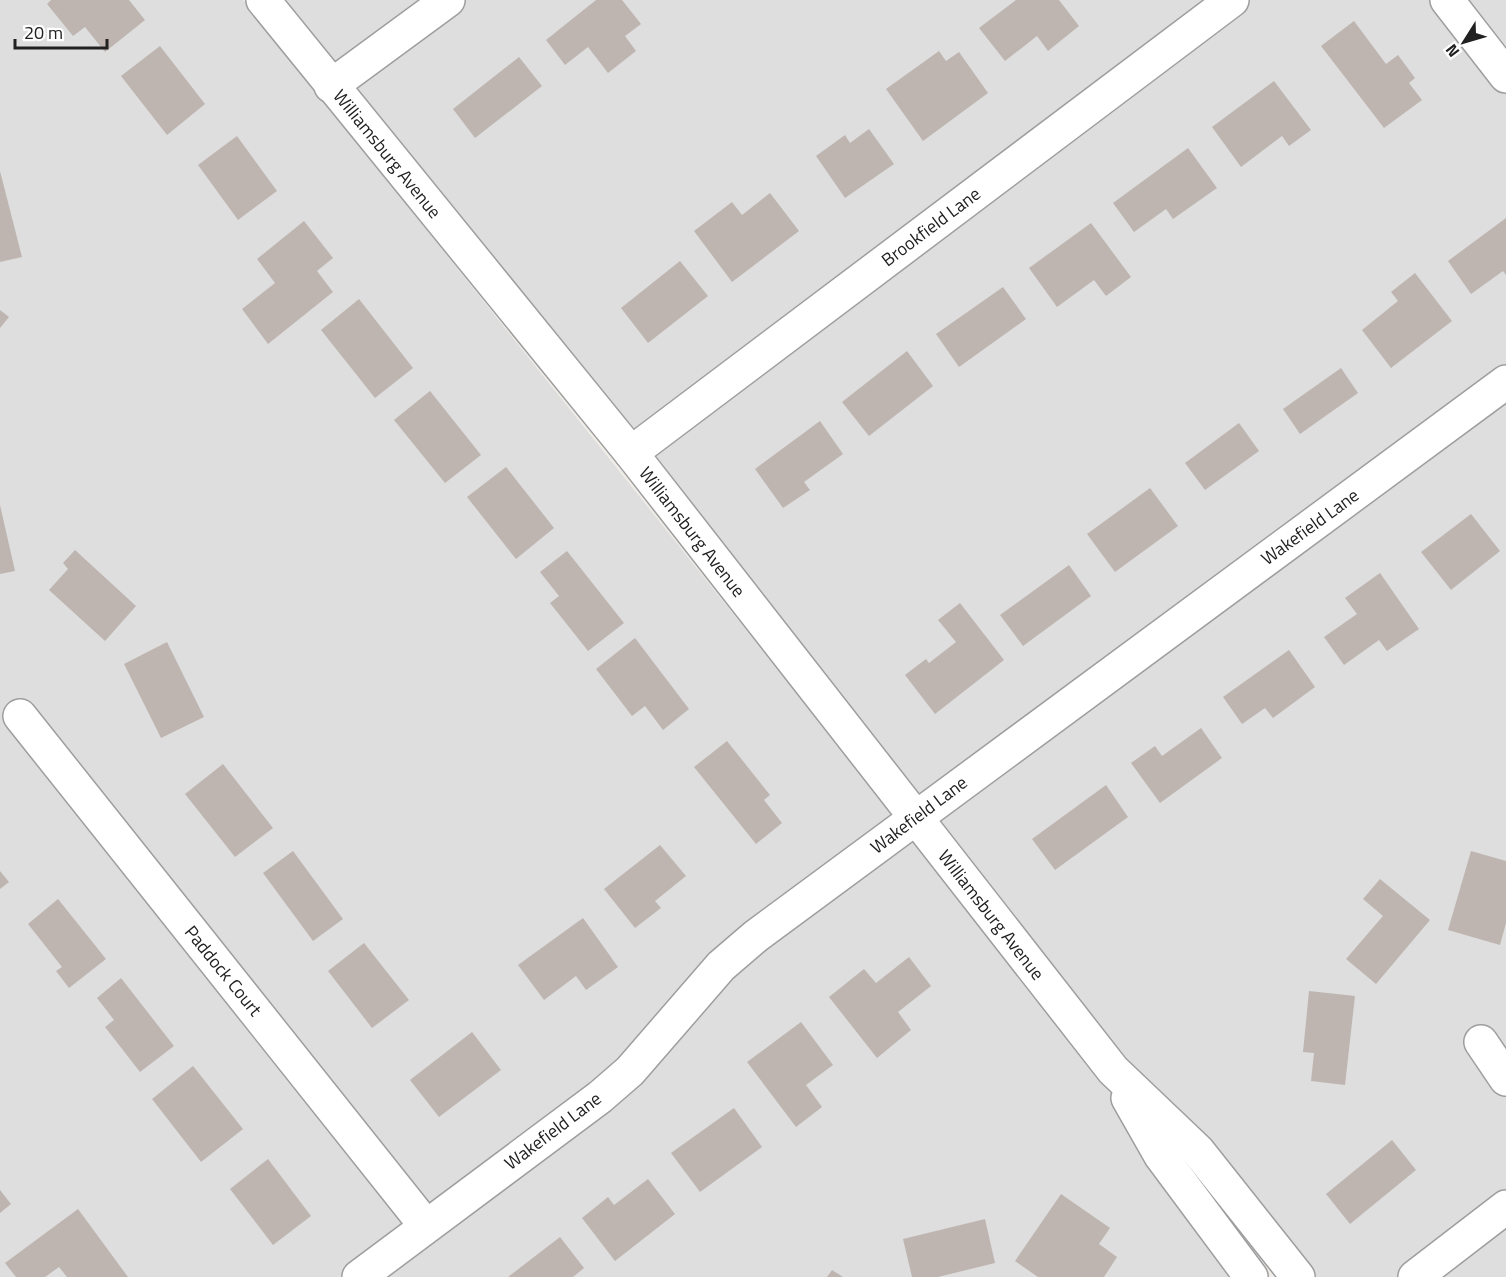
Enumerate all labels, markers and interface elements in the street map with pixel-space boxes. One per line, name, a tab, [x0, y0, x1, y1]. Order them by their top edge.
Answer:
scale bar	[15, 12, 106, 50]
north arrow	[1434, 12, 1494, 72]
text: 20 m	[24, 19, 63, 46]
text: N	[1439, 39, 1465, 63]
street label: Williamsburg Avenue	[327, 83, 448, 224]
street label: Brookfield Lane	[876, 180, 986, 273]
street label: Williamsburg Avenue	[633, 461, 752, 603]
street label: Wakefield Lane	[1255, 482, 1364, 571]
street label: Wakefield Lane	[865, 769, 973, 860]
street label: Williamsburg Avenue	[932, 844, 1051, 986]
street label: Paddock Court	[178, 920, 269, 1022]
street label: Wakefield Lane	[499, 1085, 607, 1176]

